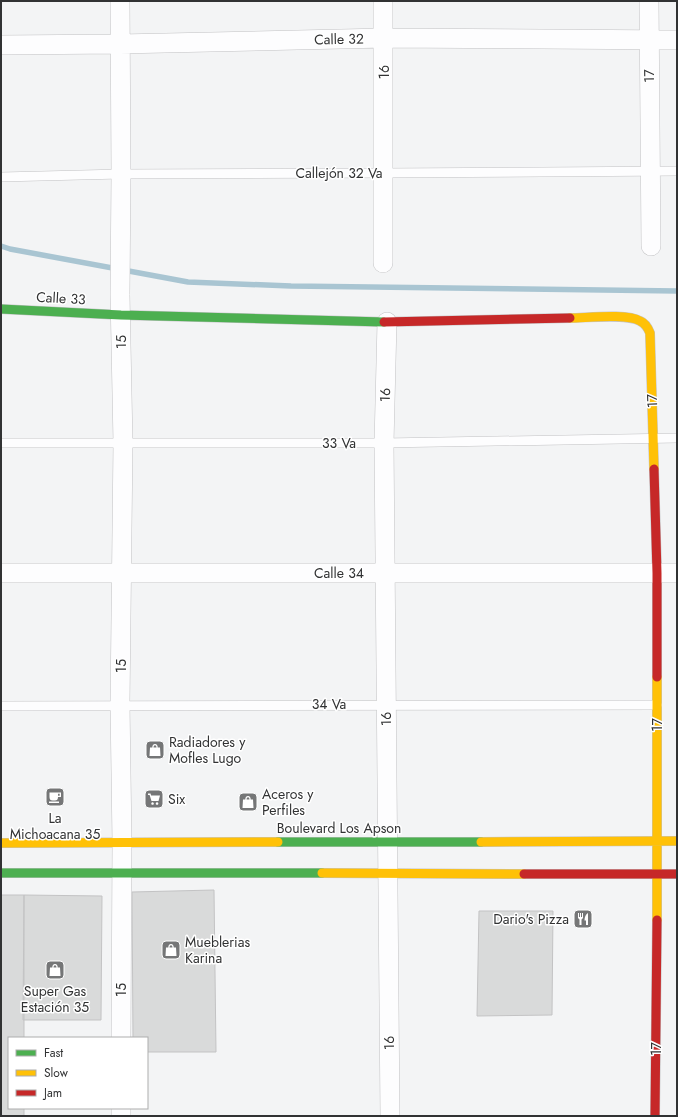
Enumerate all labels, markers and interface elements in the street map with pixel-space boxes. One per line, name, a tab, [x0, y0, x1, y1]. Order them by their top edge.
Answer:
street label: Calle 32	[314, 29, 364, 49]
street label: 16	[374, 65, 394, 79]
street label: 17	[639, 68, 659, 83]
street label: Callejón 32 Va	[295, 163, 383, 183]
street label: Calle 33	[36, 287, 87, 309]
street label: 15	[111, 335, 131, 349]
street label: 16	[375, 388, 395, 402]
street label: 17	[642, 393, 662, 408]
street label: 33 Va	[322, 433, 356, 453]
street label: Calle 34	[314, 563, 364, 583]
street label: 15	[111, 659, 131, 673]
street label: 34 Va	[312, 694, 346, 714]
street label: 16	[376, 712, 396, 726]
street label: 17	[647, 718, 667, 732]
place label: Radiadores y Mofles Lugo	[169, 732, 246, 768]
shop icon: Radiadores y Mofles Lugo	[144, 739, 166, 761]
place label: Aceros y Perfiles	[262, 784, 314, 820]
cafe icon: La Michoacana 35	[44, 786, 66, 808]
supermarket icon: Six	[143, 788, 165, 810]
place label: Six	[168, 789, 185, 809]
shop icon: Aceros y Perfiles	[237, 791, 259, 813]
place label: La Michoacana 35	[10, 808, 100, 844]
street label: Boulevard Los Apson	[277, 818, 401, 838]
restaurant icon: Dario's Pizza	[572, 908, 594, 930]
place label: Dario's Pizza	[493, 909, 569, 929]
place label: Mueblerias Karina	[185, 932, 250, 968]
shop icon: Mueblerias Karina	[160, 939, 182, 961]
shop icon: Super Gas Estación 35	[44, 959, 66, 981]
place label: Super Gas Estación 35	[21, 981, 89, 1017]
street label: 15	[111, 983, 131, 997]
street label: 16	[379, 1036, 399, 1050]
legend	[8, 1037, 148, 1109]
street label: 17	[646, 1042, 666, 1056]
text: Fast	[44, 1044, 63, 1062]
text: Slow	[44, 1064, 69, 1082]
text: Jam	[42, 1084, 62, 1102]

